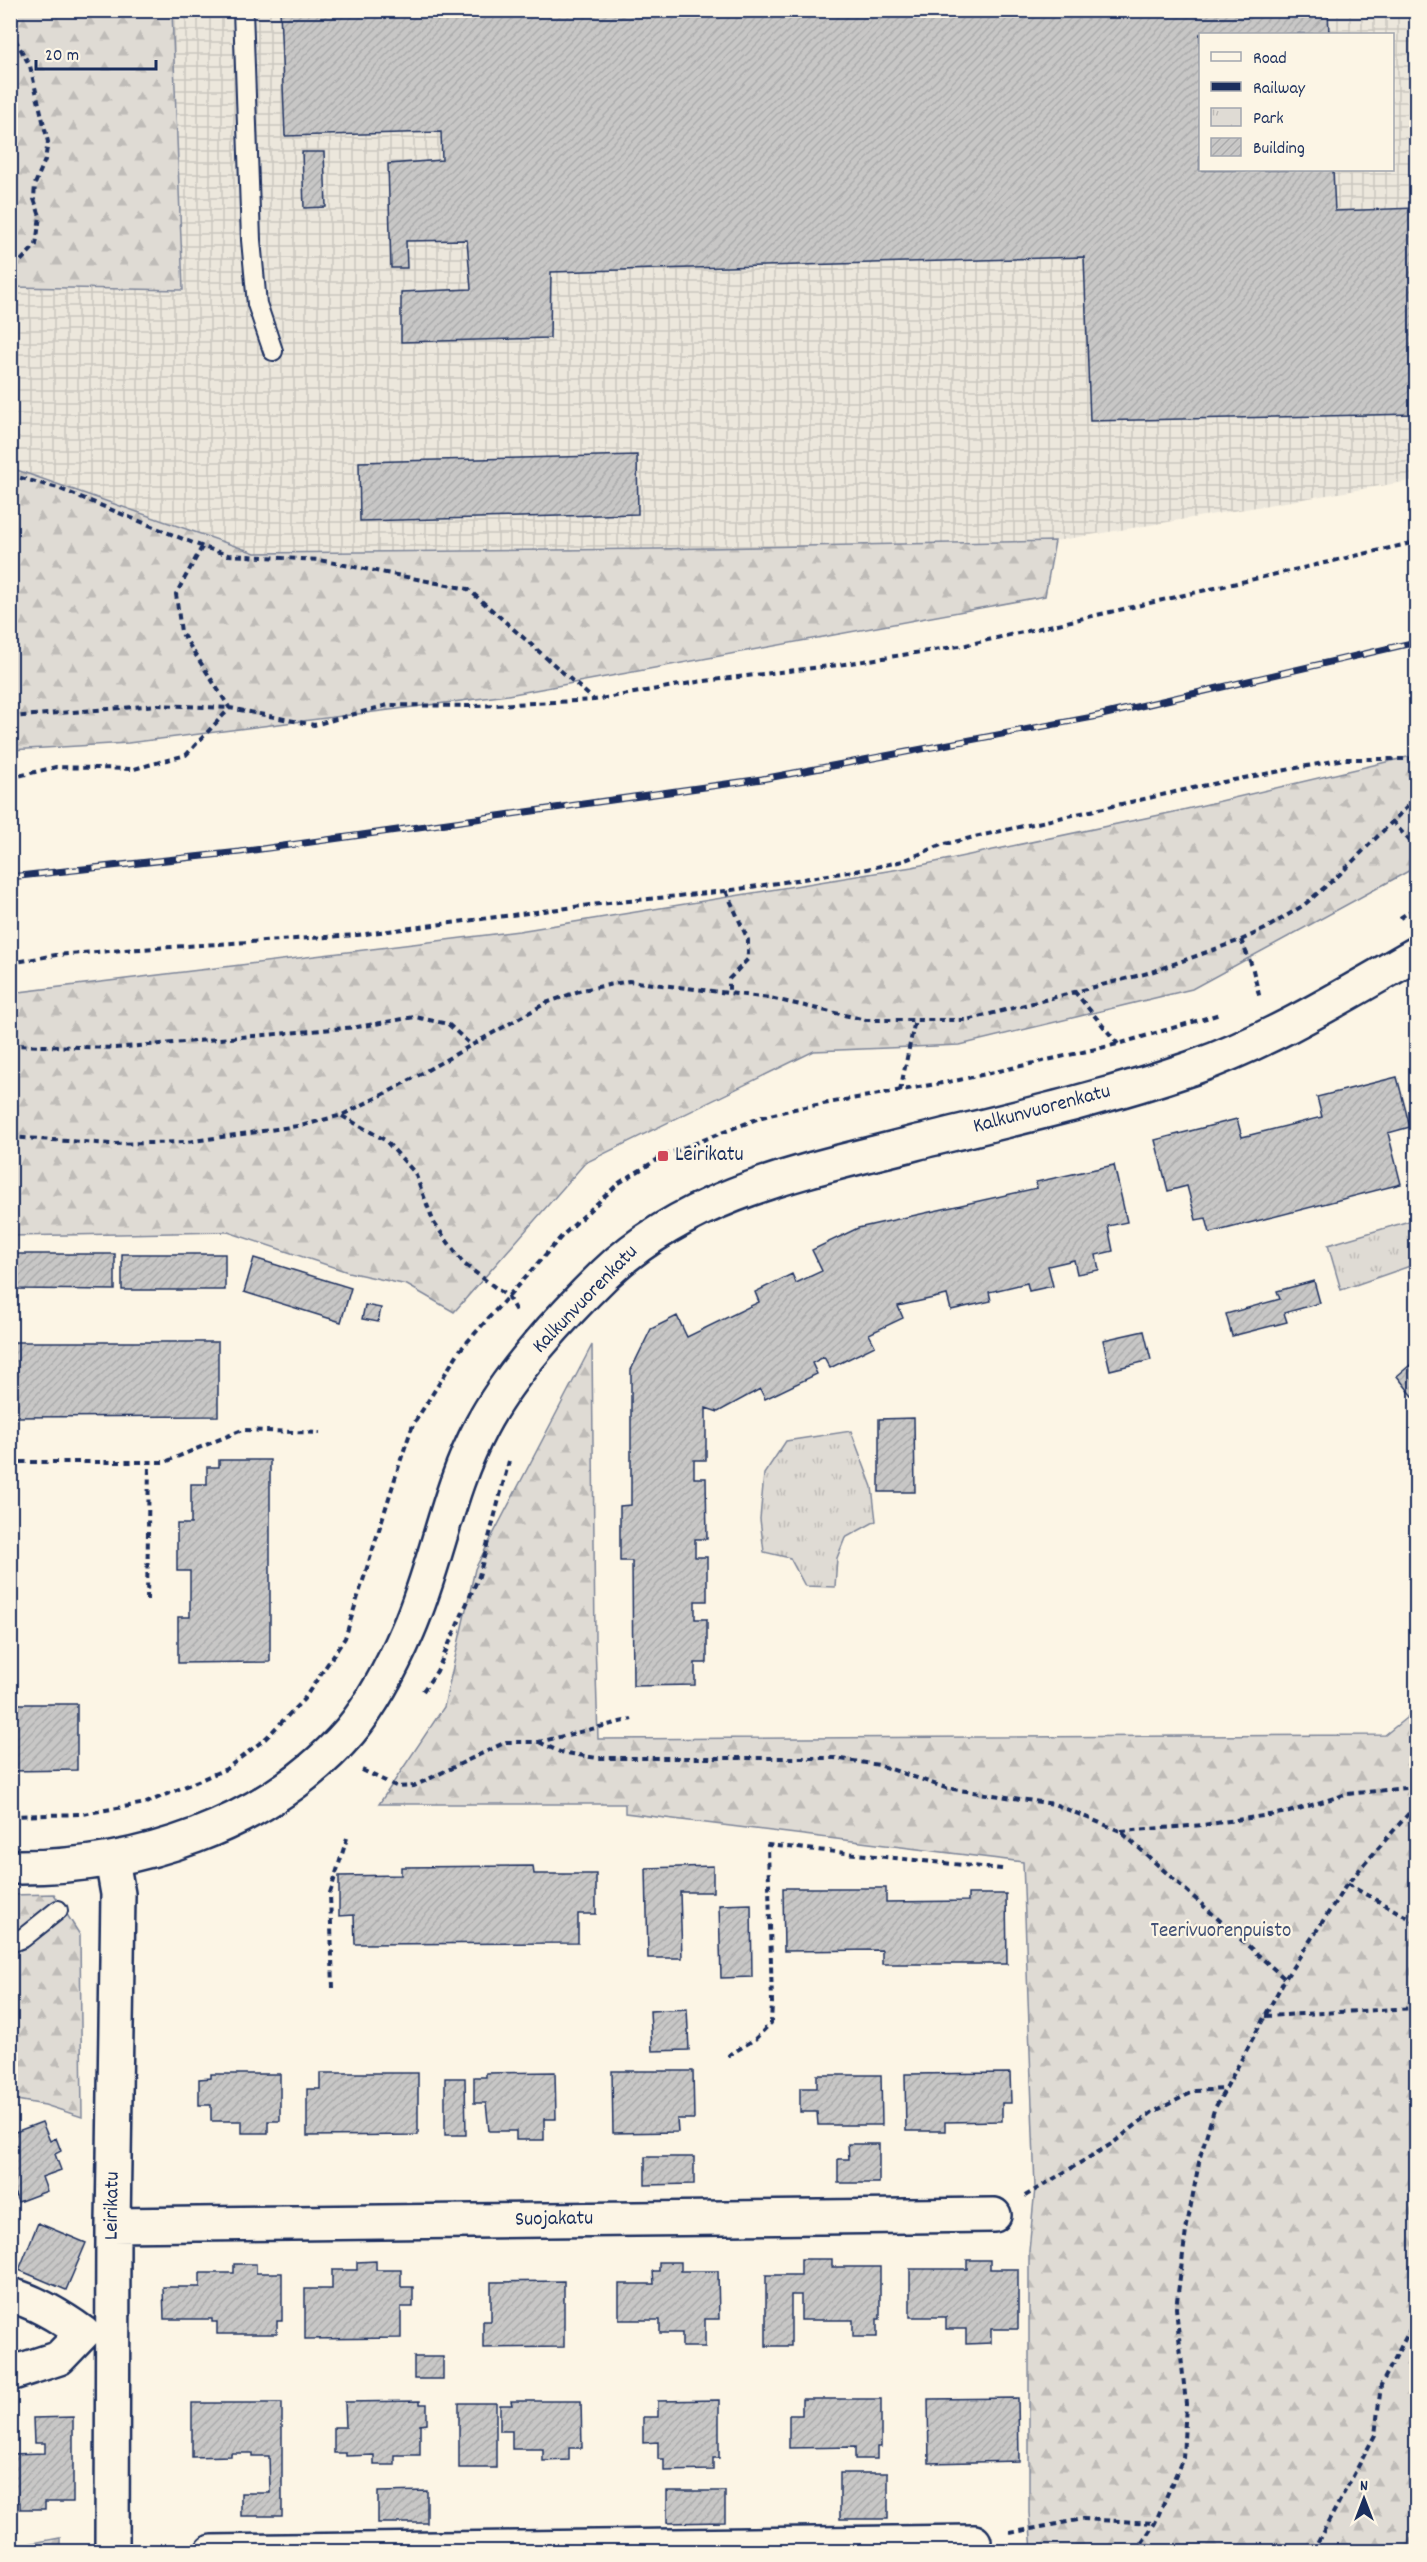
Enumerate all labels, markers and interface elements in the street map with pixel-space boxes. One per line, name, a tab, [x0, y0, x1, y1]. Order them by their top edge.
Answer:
scale bar	[36, 33, 156, 71]
legend	[1199, 33, 1394, 171]
text: 20 m	[45, 44, 79, 69]
text: Road	[1253, 47, 1287, 72]
text: Railway	[1253, 77, 1306, 102]
text: Park	[1253, 107, 1284, 132]
text: Building	[1253, 137, 1305, 162]
street label: Kalkunvuorenkatu	[970, 1077, 1114, 1143]
place label: Leirikatu	[675, 1141, 744, 1171]
marker: Leirikatu	[656, 1149, 670, 1163]
street label: Kalkunvuorenkatu	[526, 1239, 646, 1361]
park label: Teerivuorenpuisto	[1151, 1917, 1291, 1947]
street label: Leirikatu	[97, 2171, 129, 2241]
street label: Suojakatu	[515, 2204, 593, 2236]
north arrow	[1334, 2469, 1394, 2529]
text: N	[1360, 2475, 1368, 2498]

